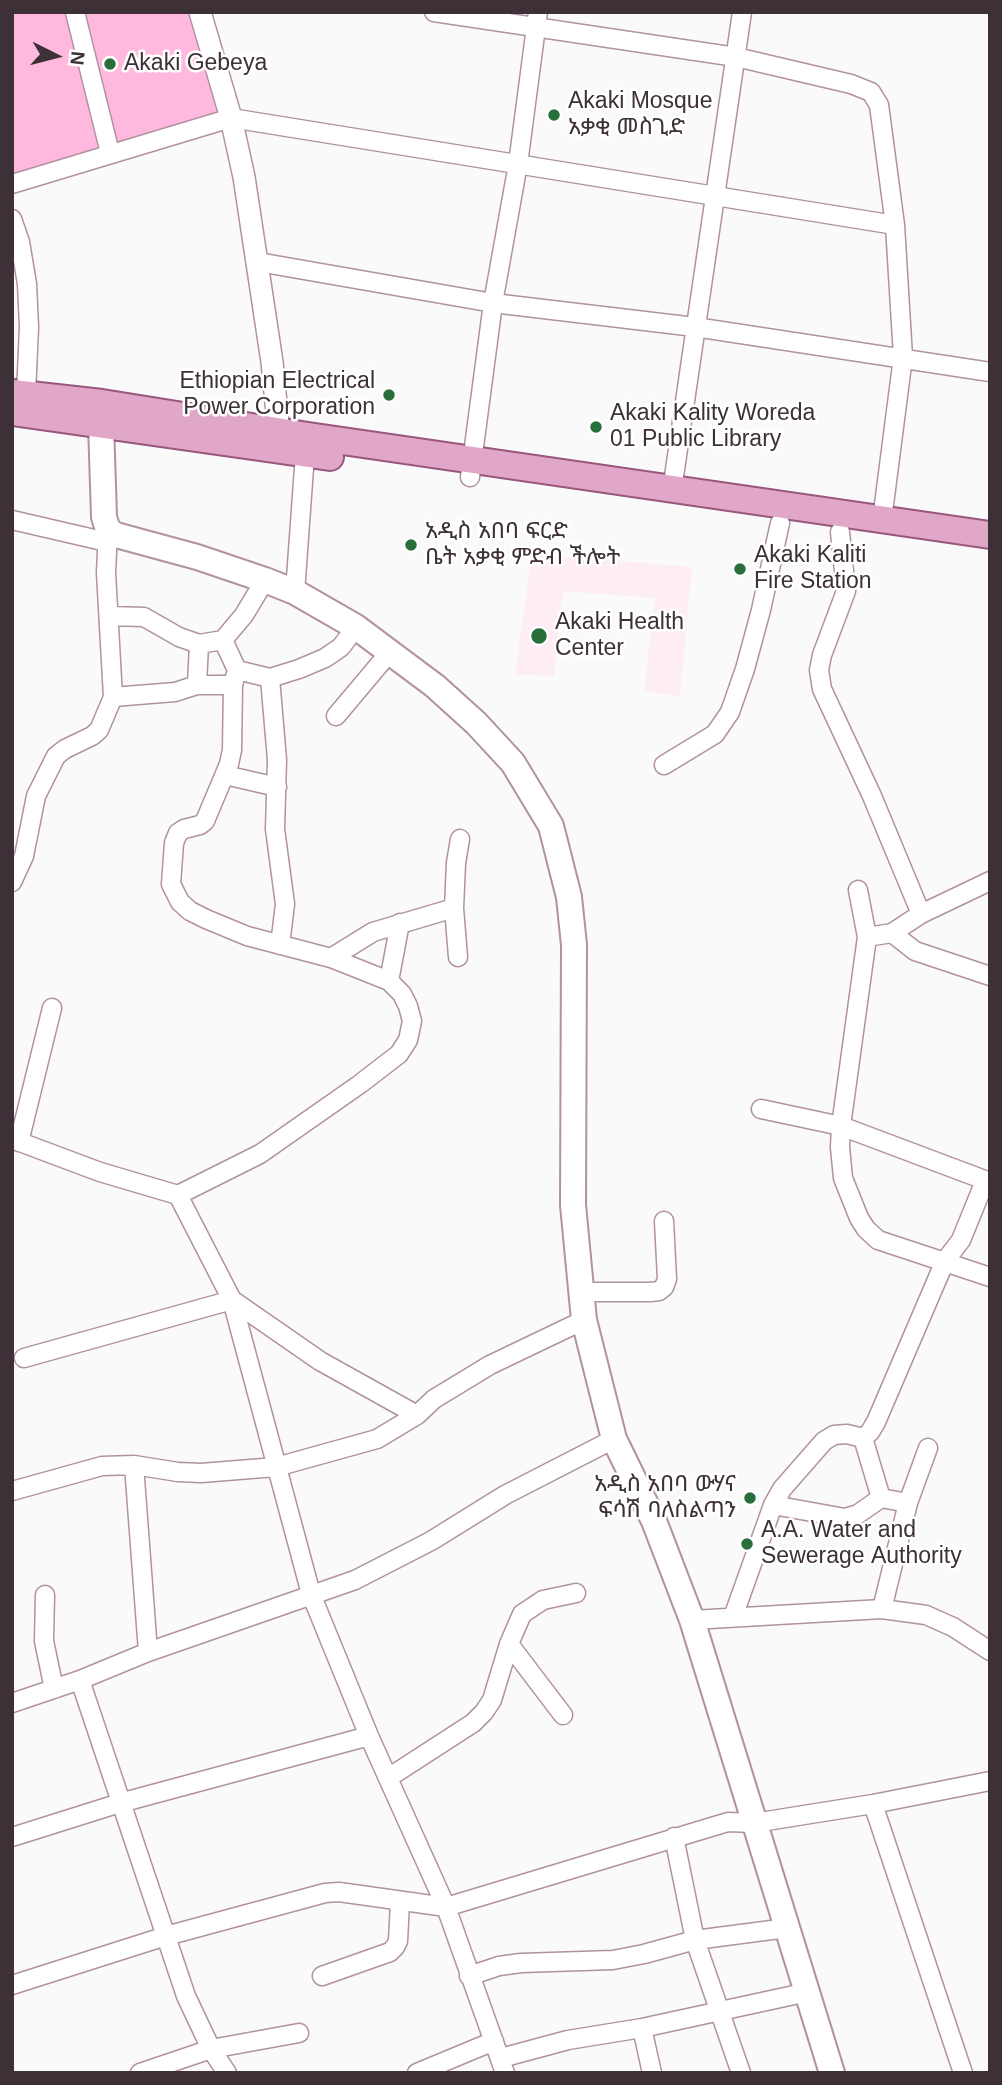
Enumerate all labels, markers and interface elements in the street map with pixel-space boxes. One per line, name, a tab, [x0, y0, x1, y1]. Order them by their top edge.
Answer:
north arrow	[21, 21, 91, 91]
text: N	[66, 50, 89, 66]
place label: Akaki Gebeya	[124, 50, 267, 78]
marker: Akaki Gebeya	[102, 56, 118, 72]
place label: Akaki Mosque አቃቂ መስጊድ	[568, 88, 712, 142]
marker: Akaki Mosque አቃቂ መስጊድ	[546, 107, 562, 123]
place label: Ethiopian Electrical Power Corporation	[179, 368, 375, 422]
marker: Ethiopian Electrical Power Corporation	[381, 387, 397, 403]
place label: Akaki Kality Woreda 01 Public Library	[610, 400, 815, 454]
marker: Akaki Kality Woreda 01 Public Library	[588, 419, 604, 435]
place label: አዲስ አበባ ፍርድ ቤት አቃቂ ምድብ ችሎት	[425, 518, 620, 572]
marker: አዲስ አበባ ፍርድ ቤት አቃቂ ምድብ ችሎት	[403, 537, 419, 553]
place label: Akaki Kaliti Fire Station	[754, 542, 872, 596]
marker: Akaki Kaliti Fire Station	[732, 561, 748, 577]
place label: Akaki Health Center	[555, 609, 684, 663]
marker: Akaki Health Center	[529, 626, 549, 646]
place label: አዲስ አበባ ውሃና ፍሳሽ ባለስልጣን	[594, 1471, 736, 1525]
marker: አዲስ አበባ ውሃና ፍሳሽ ባለስልጣን	[742, 1490, 758, 1506]
place label: A.A. Water and Sewerage Authority	[761, 1517, 962, 1571]
marker: A.A. Water and Sewerage Authority	[739, 1536, 755, 1552]

